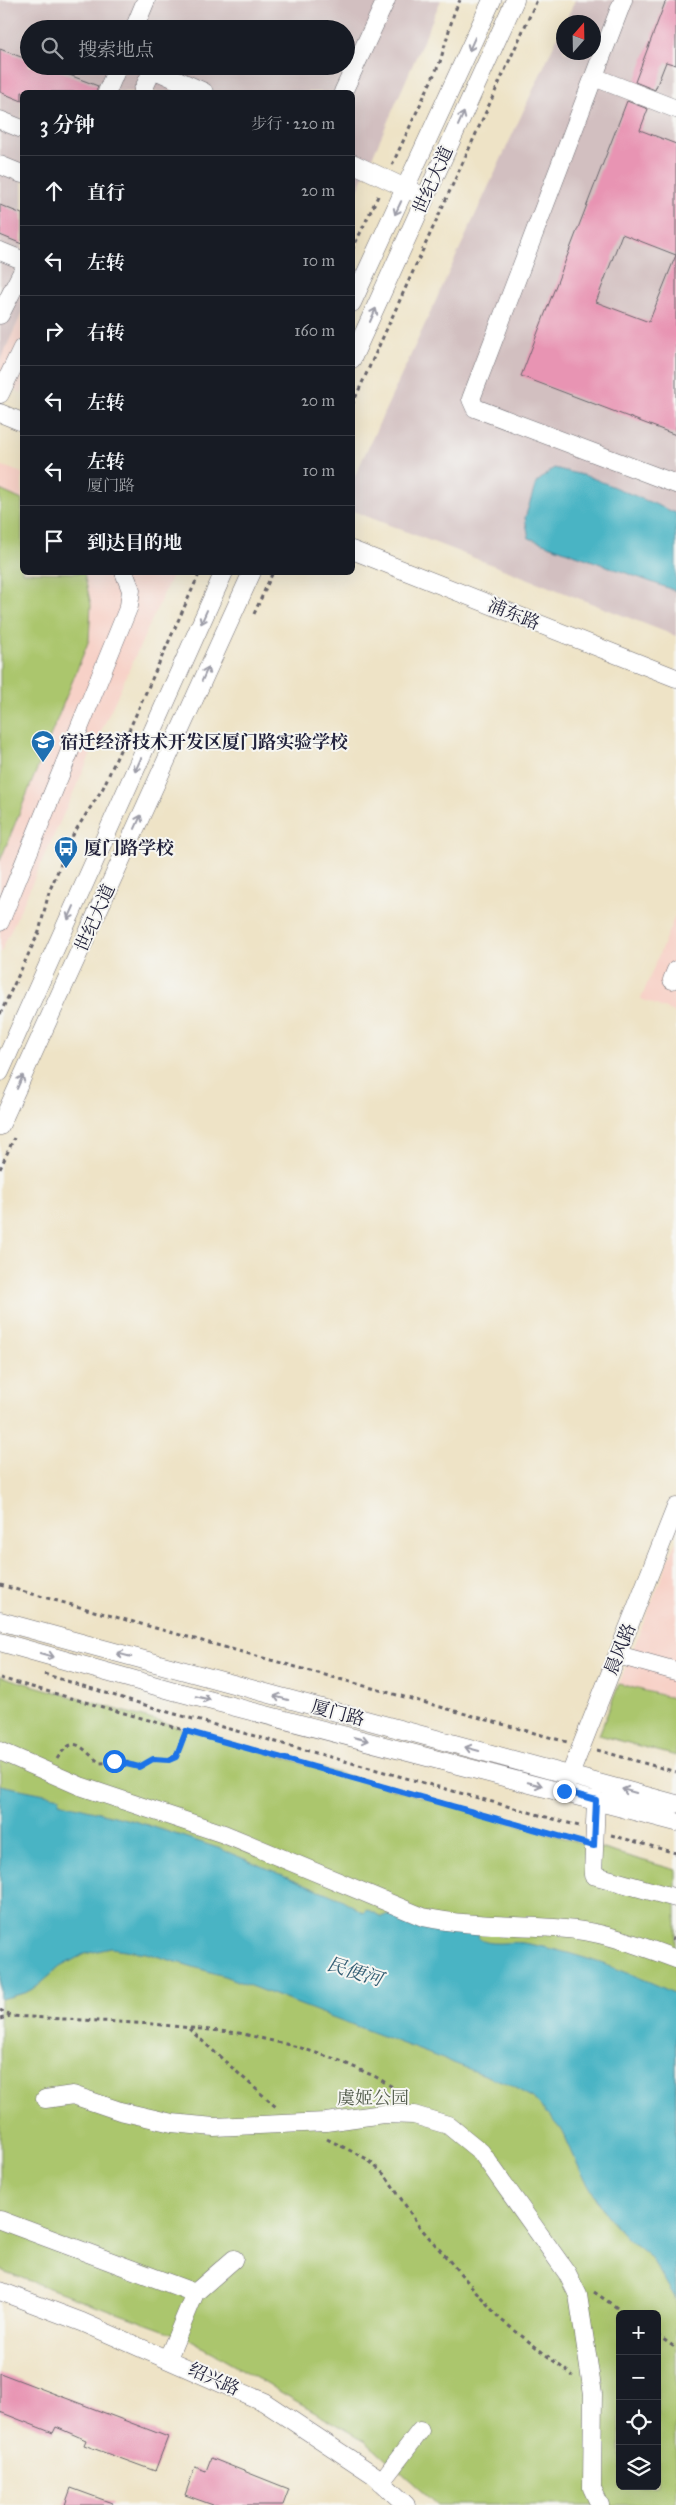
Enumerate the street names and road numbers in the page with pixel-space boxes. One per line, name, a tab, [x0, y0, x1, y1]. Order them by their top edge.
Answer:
street label: 世纪大道	[408, 143, 458, 217]
street label: 浦东路	[485, 594, 543, 634]
street label: 世纪大道	[70, 881, 120, 955]
street label: 晨风路	[600, 1620, 640, 1678]
street label: 厦门路	[309, 1695, 367, 1731]
street label: 绍兴路	[185, 2358, 243, 2400]

